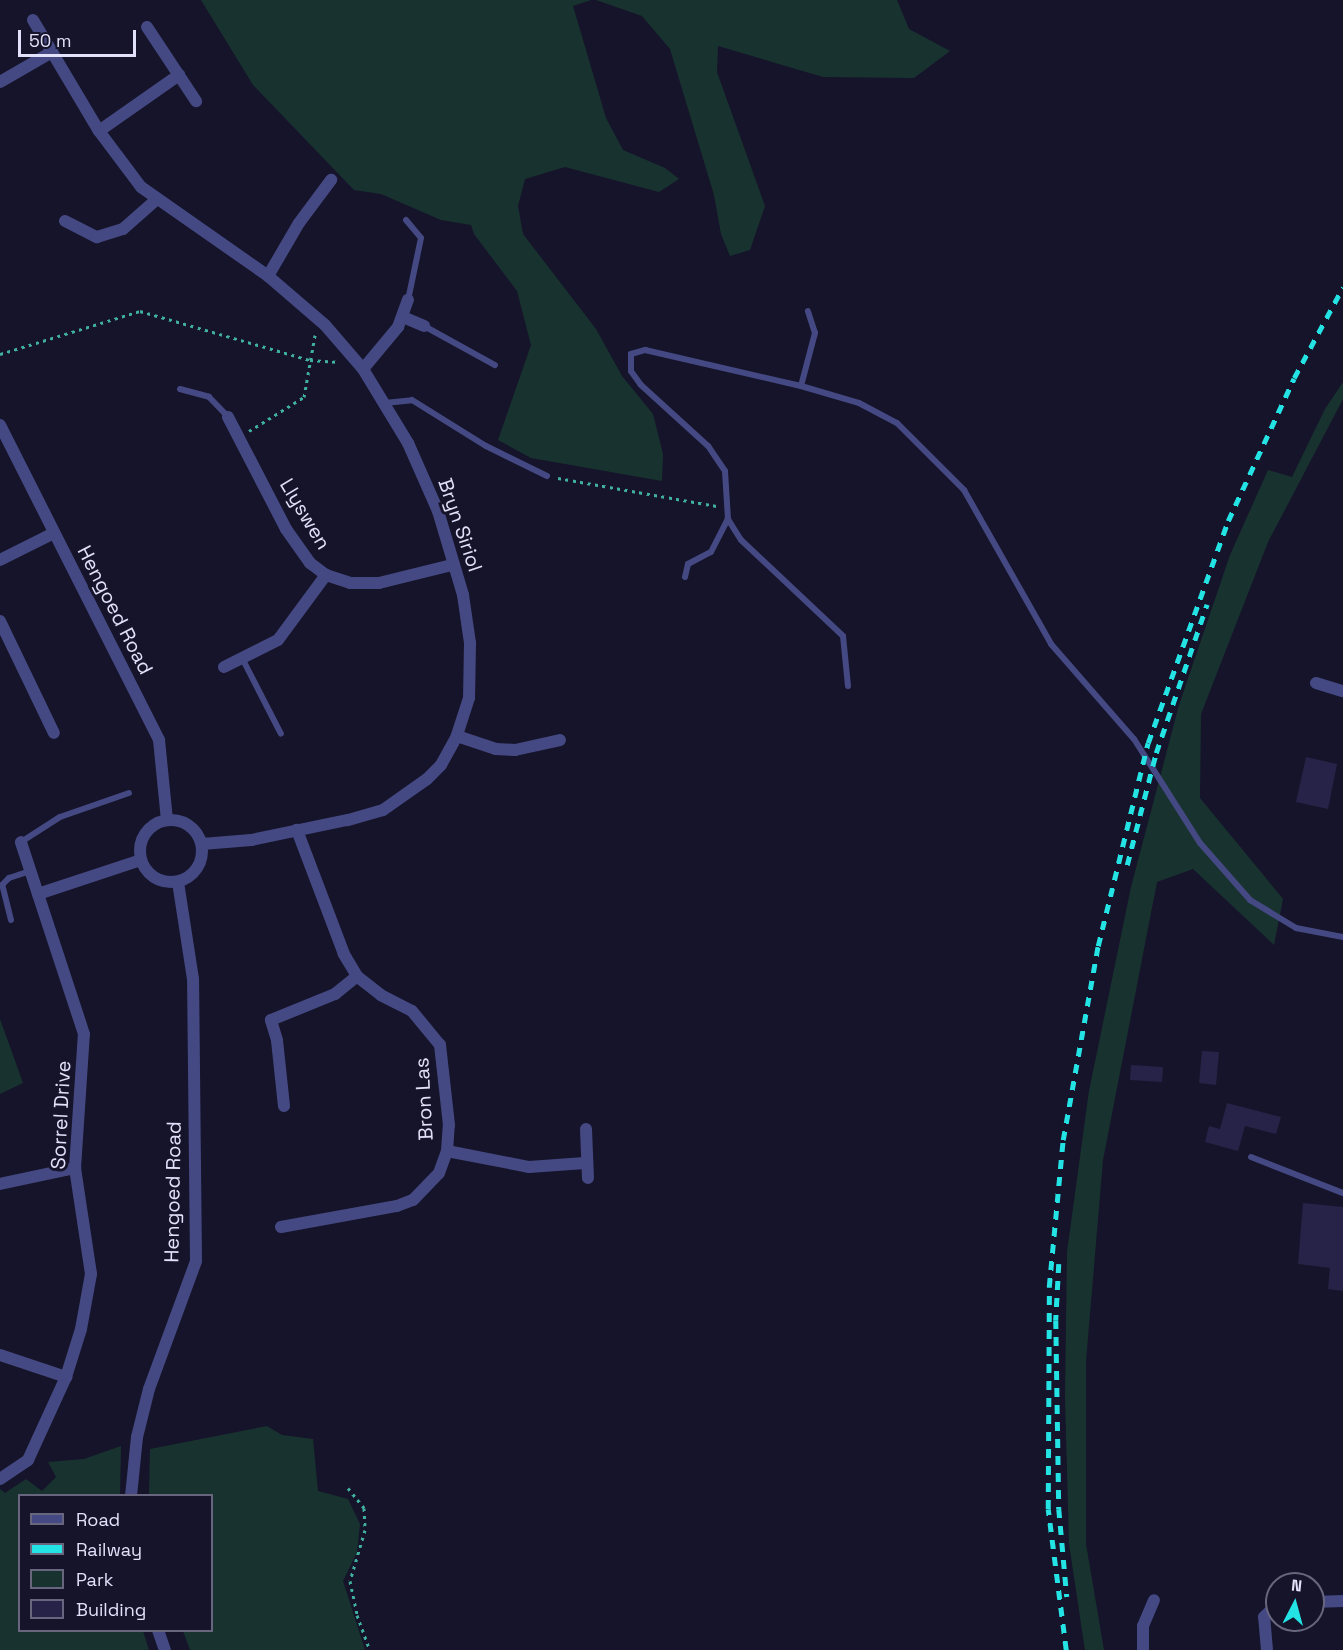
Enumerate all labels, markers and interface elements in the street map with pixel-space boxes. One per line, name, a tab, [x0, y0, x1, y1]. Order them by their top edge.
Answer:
scale bar	[21, 18, 140, 56]
text: 50 m	[29, 29, 71, 52]
street label: Llyswen	[275, 474, 335, 554]
street label: Bryn Siriol	[433, 475, 487, 575]
street label: Hengoed Road	[72, 542, 158, 678]
street label: Bron Las	[410, 1057, 438, 1141]
street label: Sorrel Drive	[46, 1060, 76, 1170]
street label: Hengoed Road	[160, 1121, 186, 1263]
legend	[18, 1494, 213, 1632]
text: Road	[76, 1508, 120, 1531]
text: Railway	[76, 1538, 142, 1561]
text: Park	[76, 1568, 113, 1591]
north arrow	[1265, 1572, 1325, 1632]
text: N	[1290, 1575, 1303, 1597]
text: Building	[76, 1598, 146, 1621]

